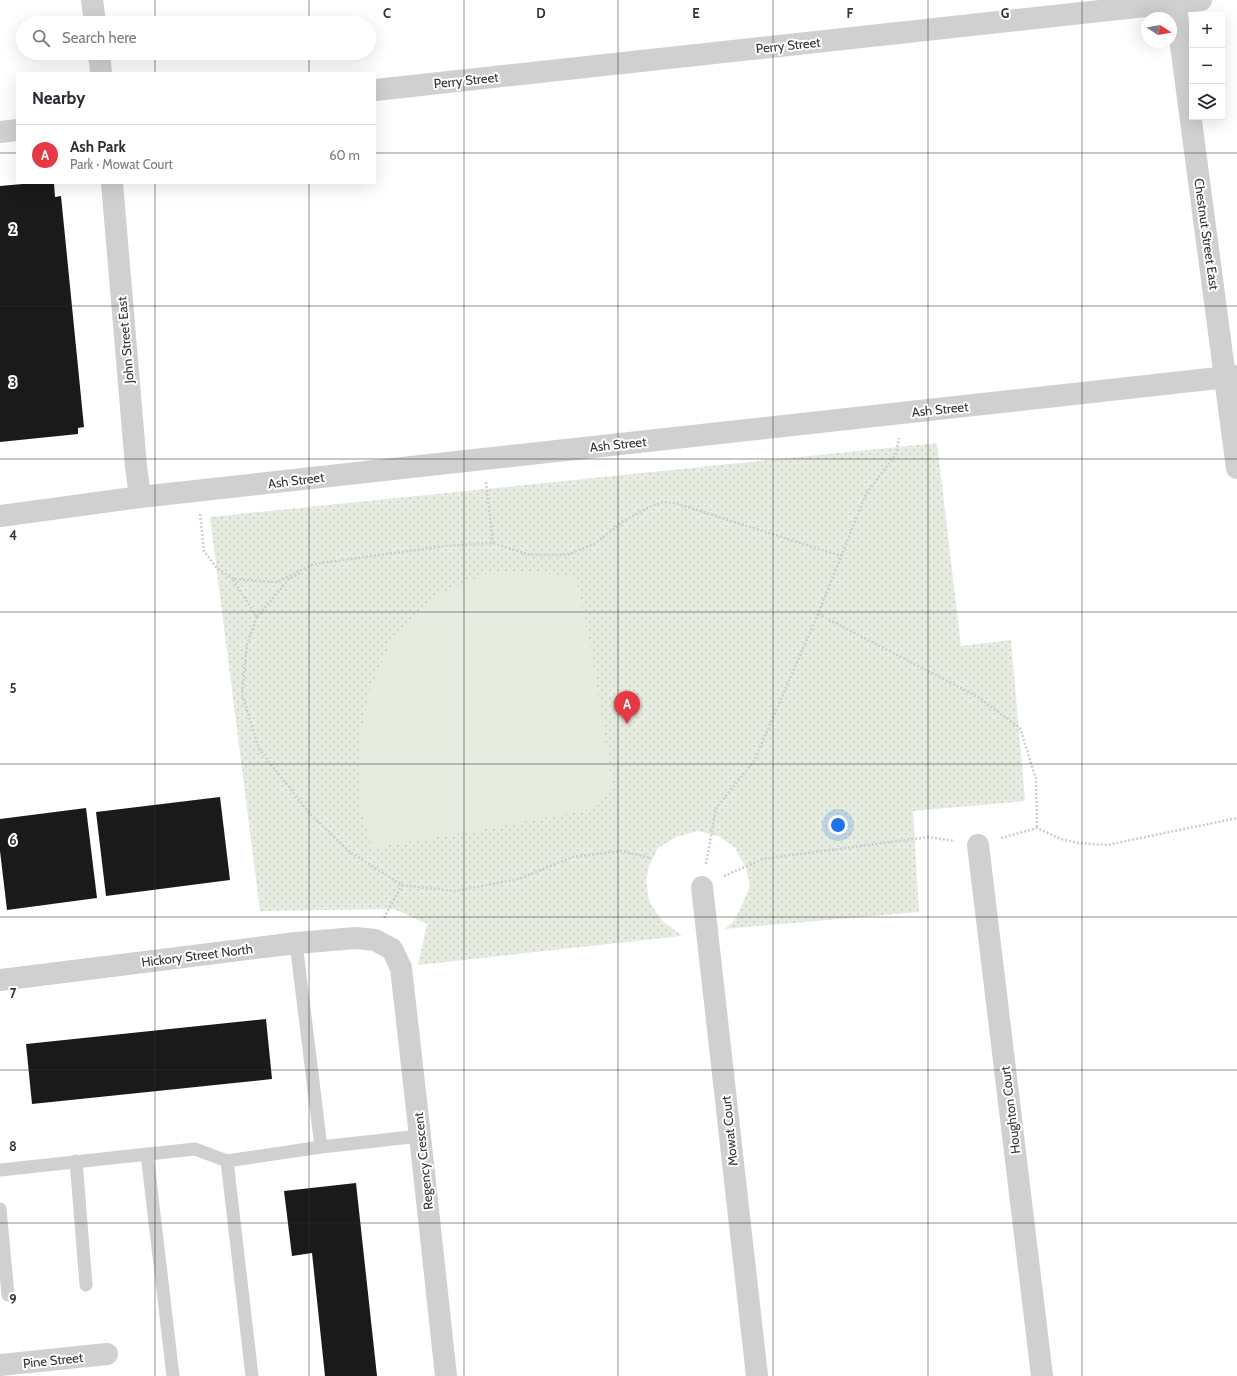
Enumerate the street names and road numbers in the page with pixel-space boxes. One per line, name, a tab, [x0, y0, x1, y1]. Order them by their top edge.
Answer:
street label: Perry Street	[755, 34, 822, 56]
street label: Perry Street	[433, 69, 500, 91]
street label: Chestnut Street East	[1191, 177, 1223, 291]
street label: John Street East	[113, 295, 137, 385]
street label: Ash Street	[911, 398, 970, 420]
street label: Ash Street	[589, 433, 648, 455]
street label: Ash Street	[267, 469, 326, 491]
street label: Hickory Street North	[140, 940, 254, 970]
street label: Houghton Court	[997, 1065, 1023, 1155]
street label: Mowat Court	[717, 1094, 741, 1167]
street label: Regency Crescent	[410, 1111, 436, 1211]
street label: Pine Street	[22, 1349, 84, 1371]

